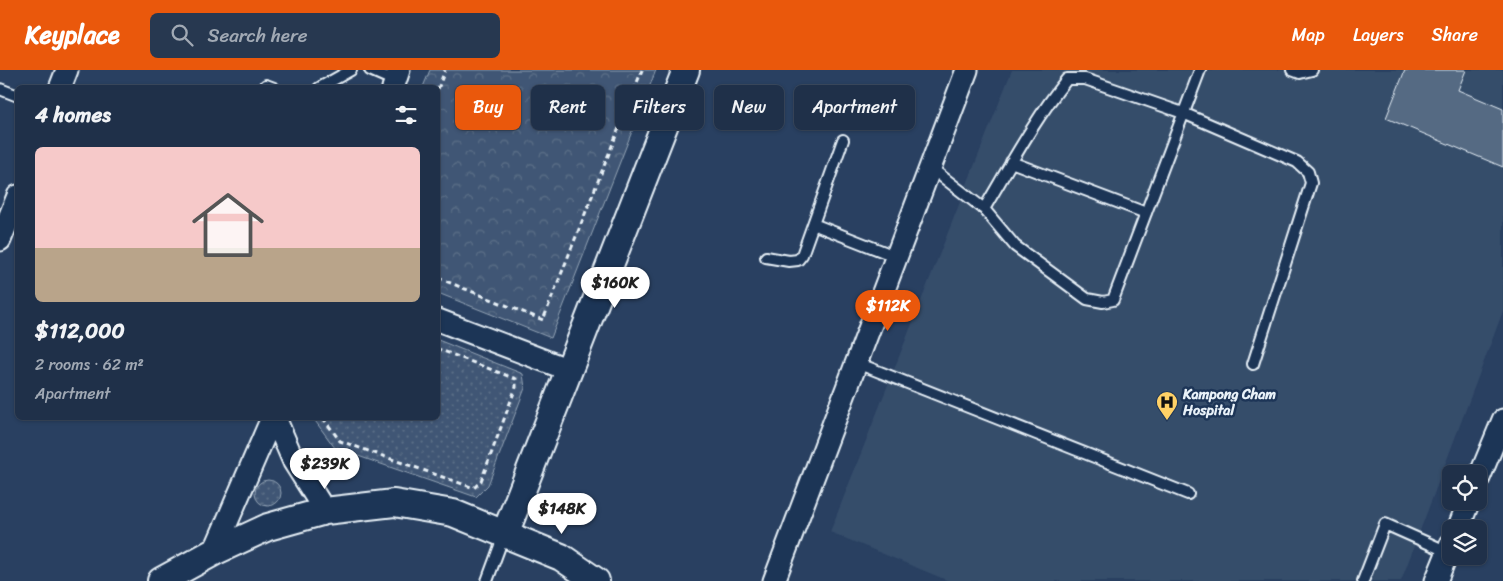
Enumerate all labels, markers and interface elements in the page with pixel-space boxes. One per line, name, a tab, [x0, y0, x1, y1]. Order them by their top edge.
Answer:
search box	[150, 13, 500, 58]
text: Keyplace	[25, 14, 120, 56]
text: Search here	[208, 19, 308, 52]
text: Map	[1292, 19, 1325, 51]
text: Layers	[1353, 19, 1404, 51]
text: Share	[1432, 19, 1478, 51]
icon: search	[168, 21, 196, 49]
chip: Buy	[455, 85, 521, 130]
chip: Rent	[531, 85, 605, 130]
chip: Filters	[615, 85, 704, 130]
chip: New	[714, 85, 784, 130]
chip: Apartment	[794, 85, 915, 130]
text: 4 homes	[35, 96, 111, 134]
icon: filters	[392, 101, 420, 129]
icon: home	[183, 180, 273, 270]
pin: $160K	[580, 266, 650, 309]
text: $160K	[592, 268, 638, 297]
pin: $112K	[853, 290, 923, 332]
text: $112K	[866, 291, 910, 320]
text: $112,000	[35, 312, 125, 350]
text: 2 rooms · 62 m²	[35, 350, 144, 379]
text: Apartment	[35, 379, 111, 408]
place label: Kampong Cham Hospital	[1182, 382, 1276, 423]
hospital icon: Kampong Cham Hospital	[1155, 390, 1179, 421]
pin: $239K	[290, 448, 360, 490]
text: $239K	[301, 449, 349, 478]
map controls	[1442, 465, 1487, 565]
button: locate	[1442, 465, 1487, 510]
pin: $148K	[527, 492, 597, 535]
text: $148K	[538, 494, 586, 523]
button: layers	[1442, 520, 1487, 565]

